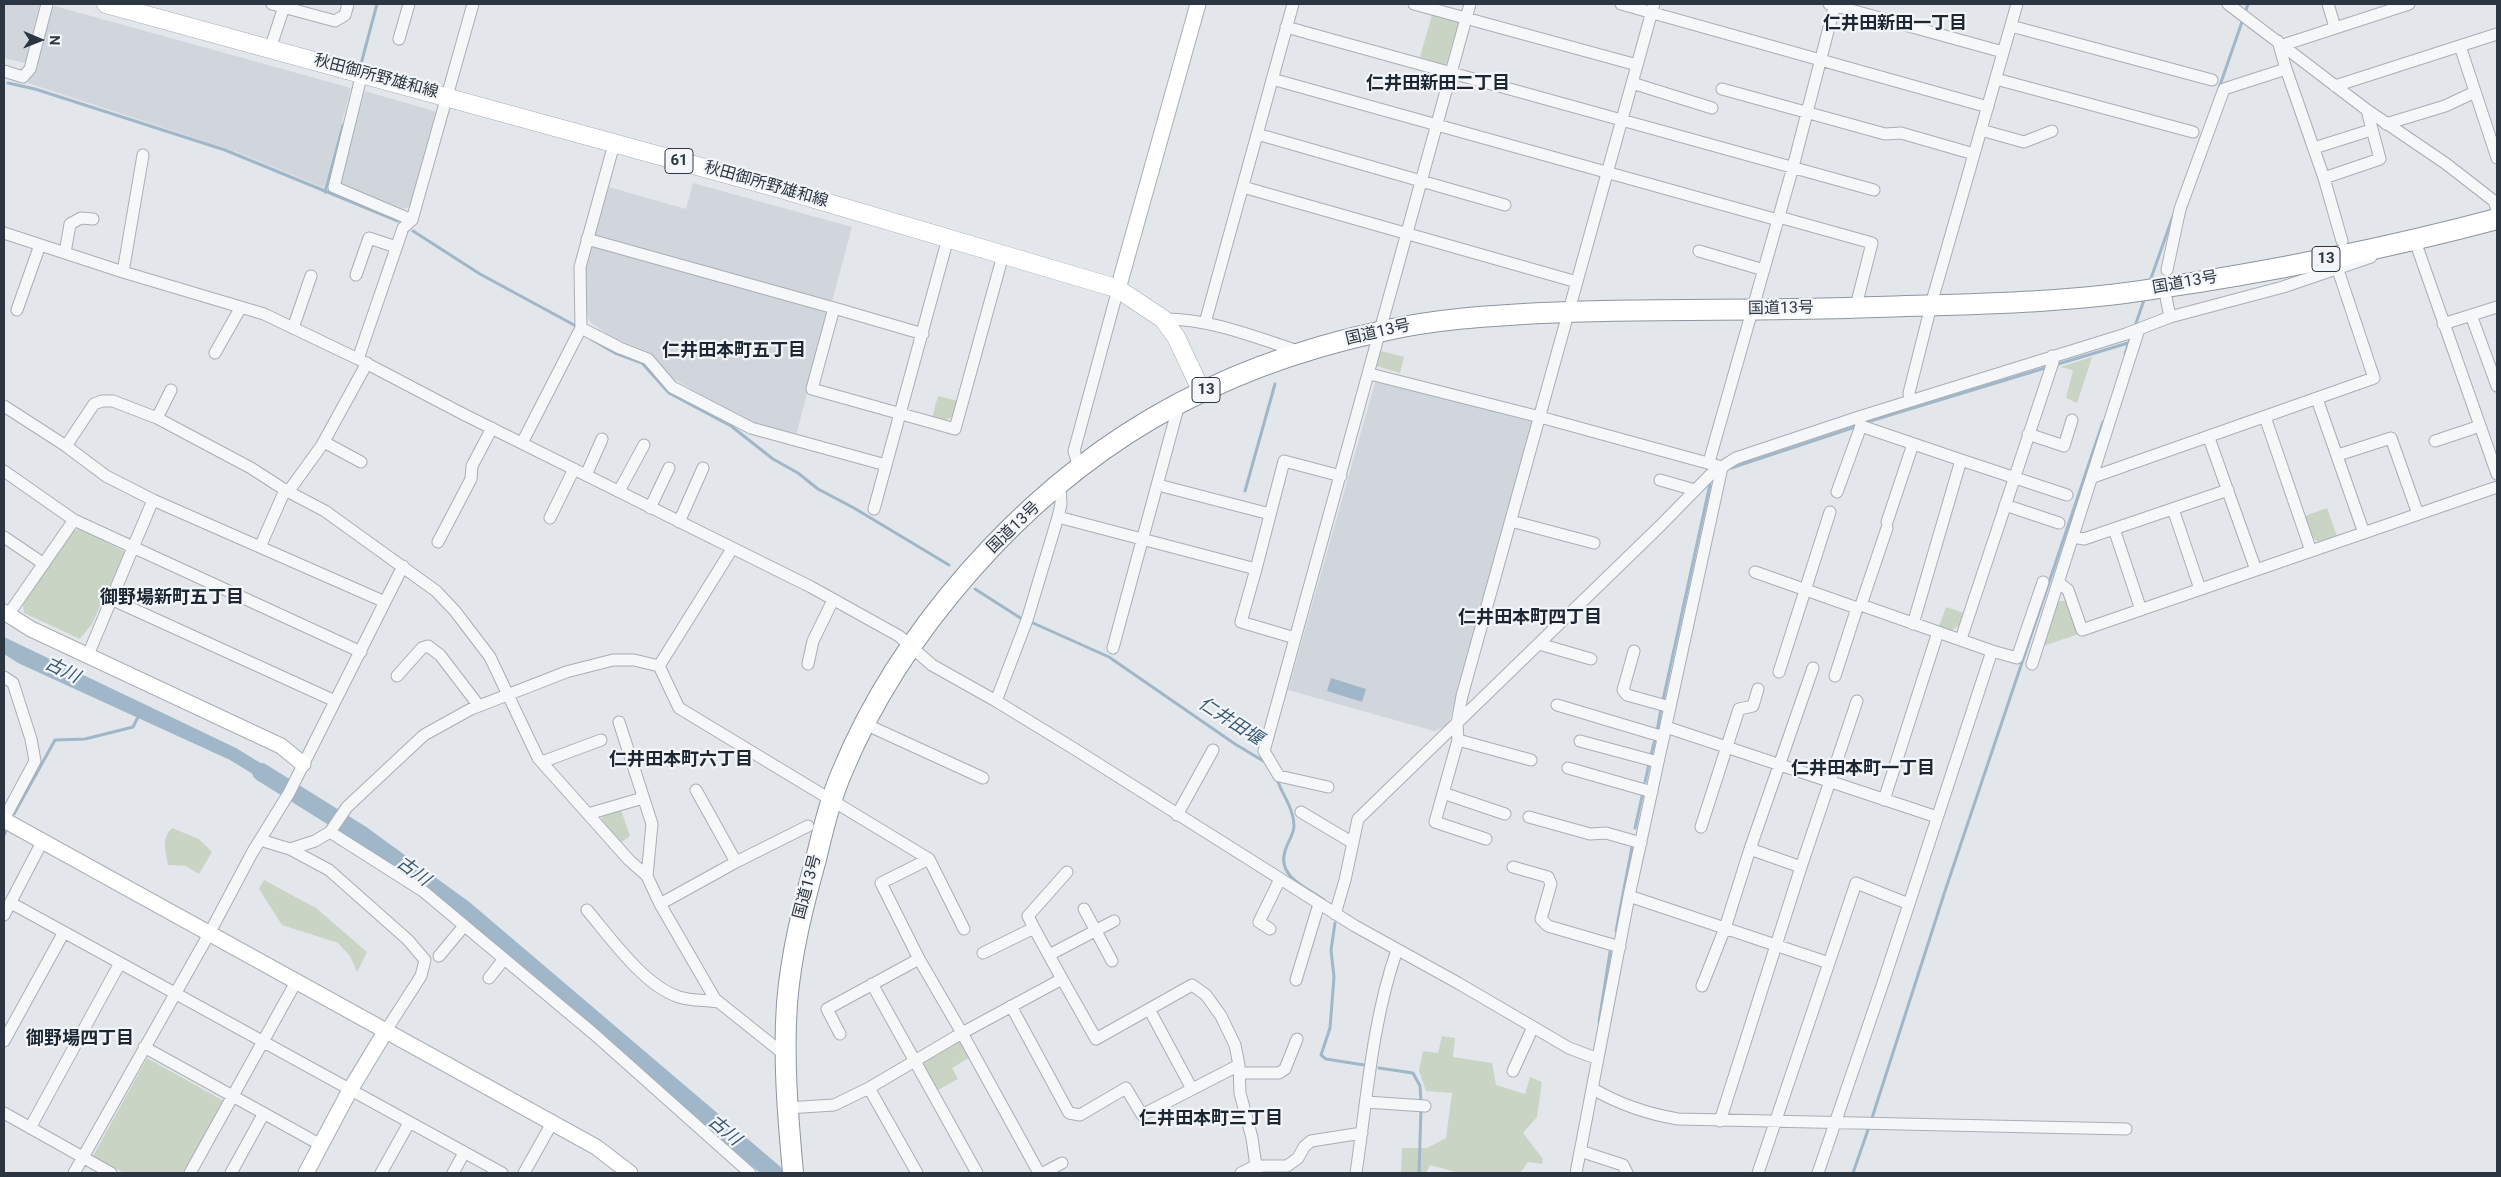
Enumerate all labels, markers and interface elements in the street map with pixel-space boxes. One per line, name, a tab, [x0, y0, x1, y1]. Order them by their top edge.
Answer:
district label: 仁井田新田一丁目	[1823, 13, 1967, 35]
north arrow	[15, 15, 65, 65]
text: N	[47, 35, 63, 45]
street label: 秋田御所野雄和線	[312, 51, 440, 103]
district label: 仁井田新田二丁目	[1366, 73, 1510, 95]
road number: 61	[665, 148, 693, 174]
street label: 秋田御所野雄和線	[702, 158, 830, 212]
road number: 13	[2312, 246, 2340, 272]
street label: 国道13号	[2151, 268, 2219, 298]
street label: 国道13号	[1748, 299, 1814, 319]
street label: 国道13号	[1344, 316, 1412, 350]
district label: 仁井田本町五丁目	[662, 340, 806, 362]
road number: 13	[1192, 378, 1220, 402]
street label: 国道13号	[984, 498, 1044, 558]
district label: 御野場新町五丁目	[100, 587, 244, 609]
district label: 仁井田本町四丁目	[1458, 607, 1602, 629]
water label: 古川	[41, 653, 83, 689]
water label: 仁井田堰	[1194, 693, 1266, 751]
district label: 仁井田本町六丁目	[609, 749, 753, 771]
district label: 仁井田本町一丁目	[1791, 758, 1935, 780]
water label: 古川	[392, 853, 434, 891]
street label: 国道13号	[790, 853, 826, 921]
district label: 御野場四丁目	[26, 1028, 134, 1050]
district label: 仁井田本町三丁目	[1139, 1108, 1283, 1130]
water label: 古川	[703, 1111, 745, 1151]

